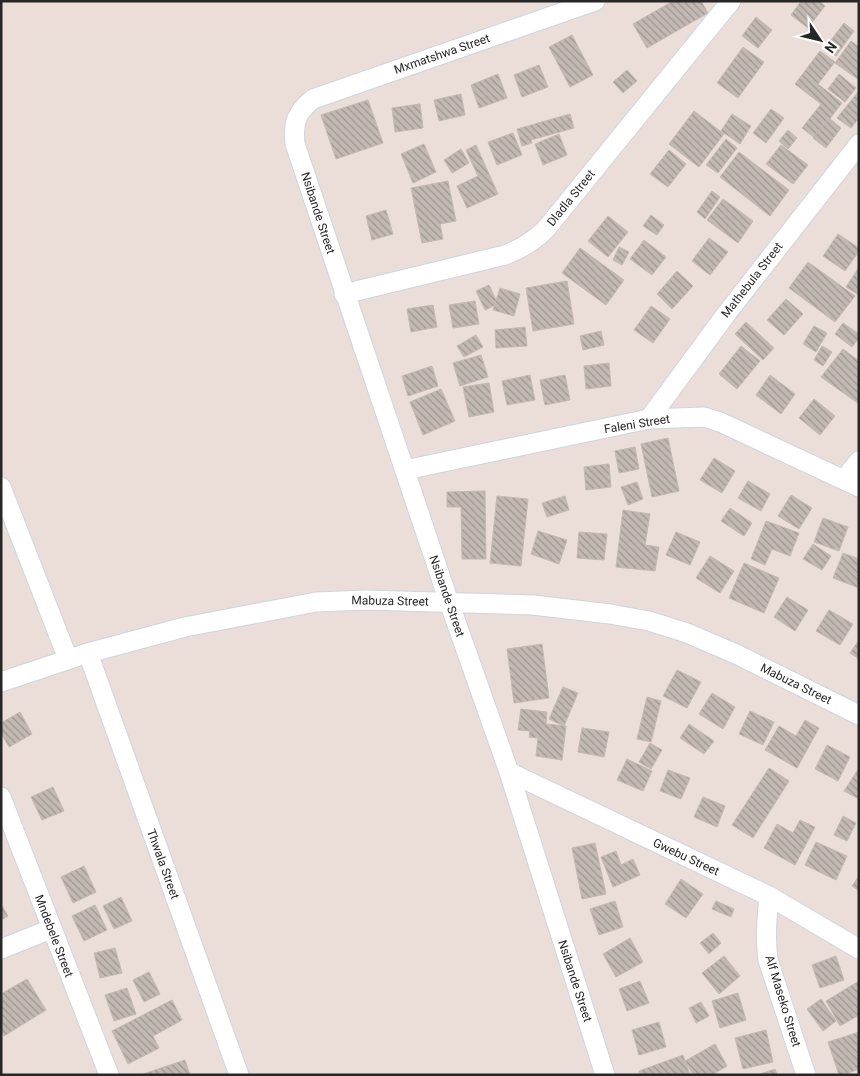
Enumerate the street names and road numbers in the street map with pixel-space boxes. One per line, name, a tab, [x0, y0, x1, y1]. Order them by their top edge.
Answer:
street label: Mxmatshwa Street	[392, 31, 492, 77]
street label: Dladla Street	[544, 167, 598, 229]
street label: Nsibande Street	[298, 170, 338, 256]
street label: Mathebula Street	[718, 240, 786, 320]
street label: Faleni Street	[603, 412, 671, 436]
street label: Nsibande Street	[426, 553, 468, 639]
street label: Mabuza Street	[351, 593, 429, 609]
street label: Mabuza Street	[758, 661, 834, 707]
street label: Thwala Street	[144, 827, 182, 901]
street label: Gwebu Street	[651, 836, 721, 878]
street label: Mndebele Street	[32, 893, 76, 979]
street label: Nsibande Street	[555, 938, 595, 1024]
street label: Alf Maseko Street	[762, 954, 804, 1049]

